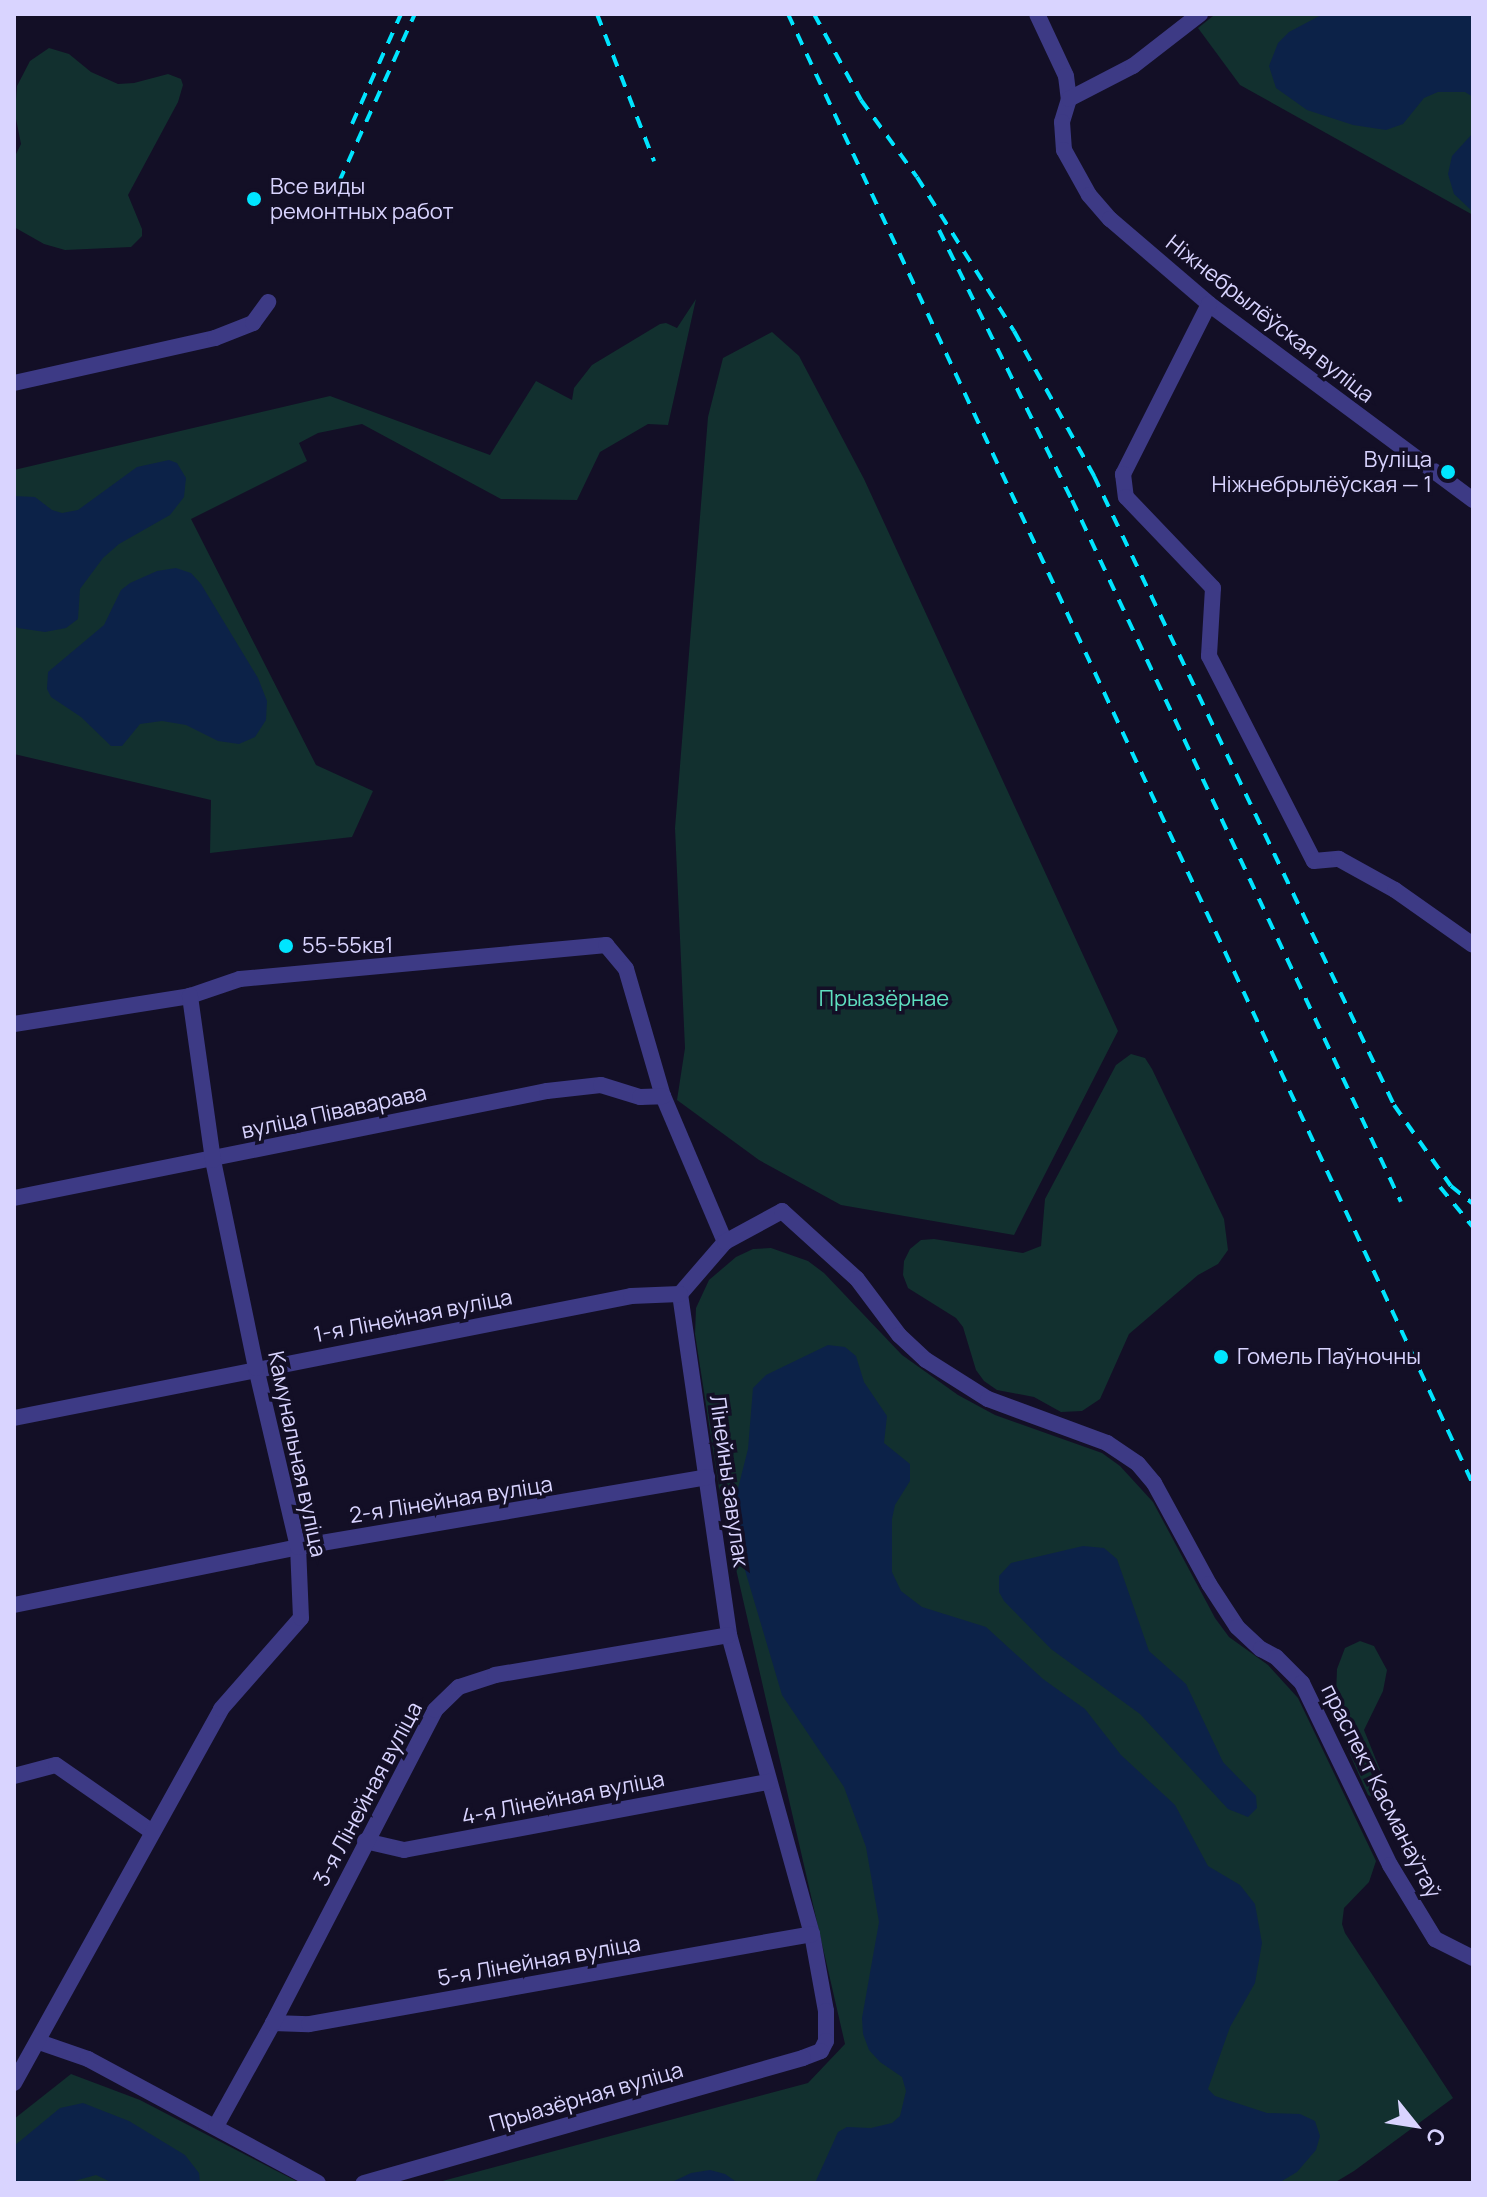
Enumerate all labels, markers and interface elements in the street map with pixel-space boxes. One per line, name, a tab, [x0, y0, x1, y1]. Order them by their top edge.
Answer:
place label: Все виды ремонтных работ	[270, 173, 454, 224]
marker: Все виды ремонтных работ	[245, 190, 263, 208]
street label: Ніжнебрылёўская вуліца	[1161, 230, 1379, 408]
place label: Вуліца Ніжнебрылёўская — 1	[1212, 446, 1432, 498]
marker: Вуліца Ніжнебрылёўская — 1	[1439, 463, 1457, 481]
place label: 55-55кв1	[302, 933, 393, 959]
marker: 55-55кв1	[277, 937, 295, 955]
park label: Прыазёрнае	[819, 986, 949, 1012]
street label: вуліца Піваварава	[239, 1079, 429, 1145]
street label: 1-я Лінейная вуліца	[312, 1284, 514, 1348]
place label: Гомель Паўночны	[1237, 1344, 1421, 1370]
marker: Гомель Паўночны	[1212, 1348, 1230, 1366]
street label: Камунальная вуліца	[262, 1349, 332, 1559]
street label: Лінейны завулак	[704, 1393, 754, 1569]
street label: 2-я Лінейная вуліца	[347, 1471, 555, 1529]
street label: праспект Касманаўтаў	[1316, 1680, 1446, 1902]
street label: 3-я Лінейная вуліца	[308, 1697, 428, 1891]
street label: 4-я Лінейная вуліца	[459, 1765, 667, 1831]
street label: 5-я Лінейная вуліца	[435, 1930, 643, 1992]
street label: Прыазёрная вуліца	[486, 2057, 686, 2137]
north arrow	[1375, 2085, 1455, 2165]
text: С	[1419, 2122, 1453, 2152]

